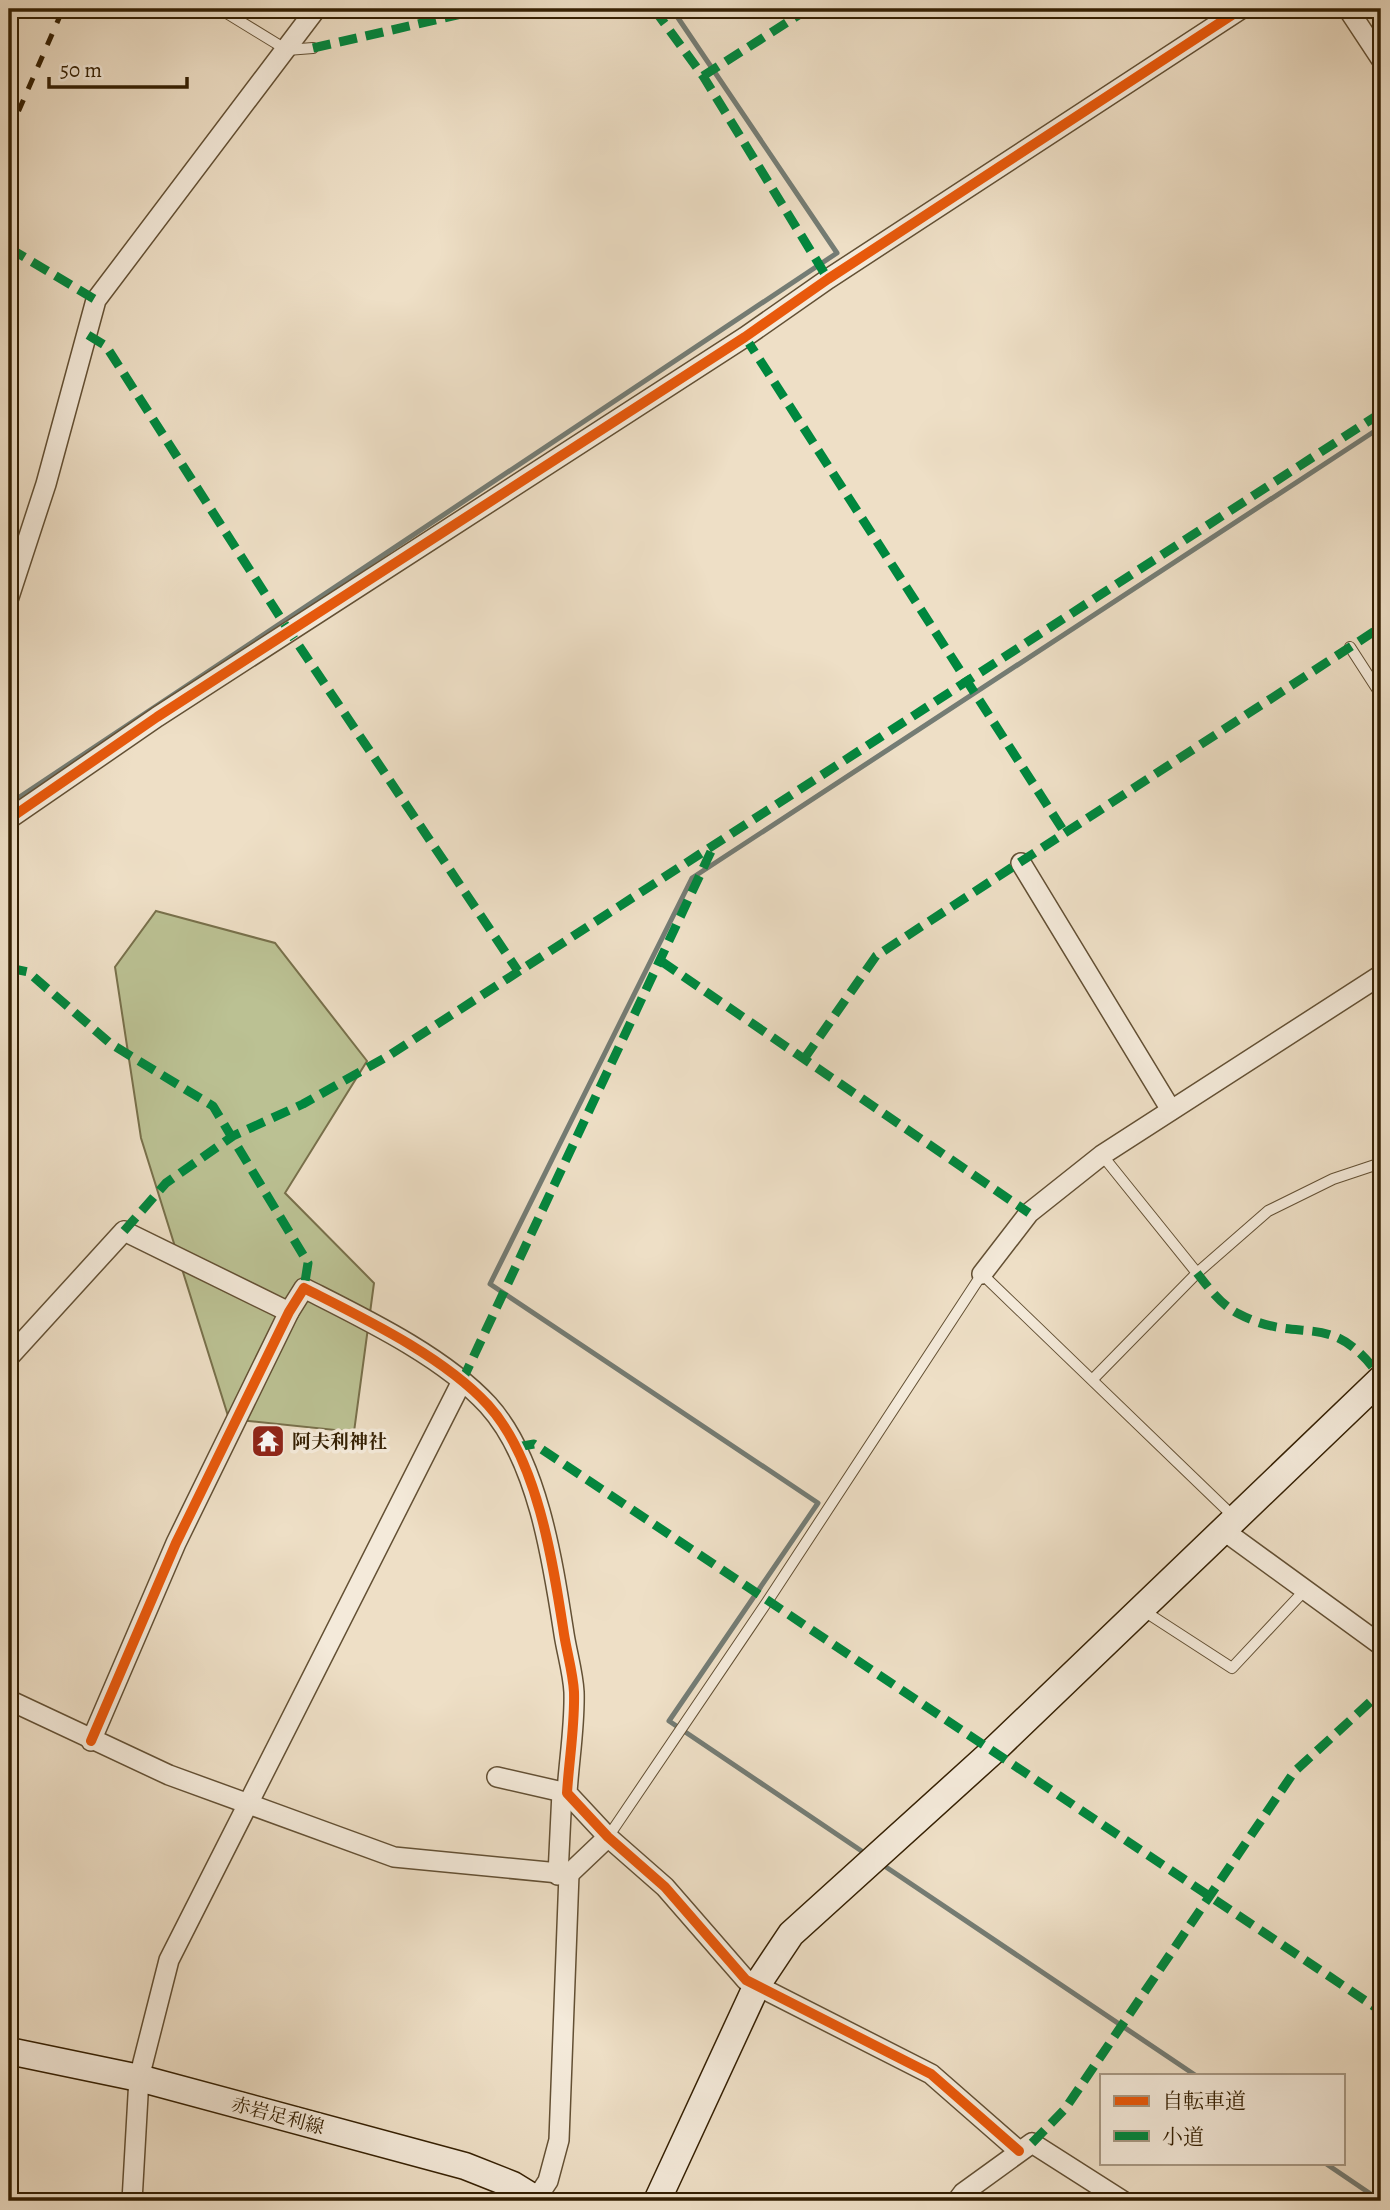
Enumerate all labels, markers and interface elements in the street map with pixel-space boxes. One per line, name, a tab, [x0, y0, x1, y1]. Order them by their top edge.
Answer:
scale bar	[49, 46, 187, 90]
text: 50 m	[60, 56, 102, 84]
temple icon: 阿夫利神社	[249, 1422, 287, 1460]
place label: 阿夫利神社	[292, 1429, 387, 1455]
legend	[1100, 2074, 1344, 2164]
text: 自転車道	[1162, 2087, 1246, 2115]
street label: 赤岩足利線	[228, 2091, 327, 2141]
text: 小道	[1162, 2123, 1204, 2151]

